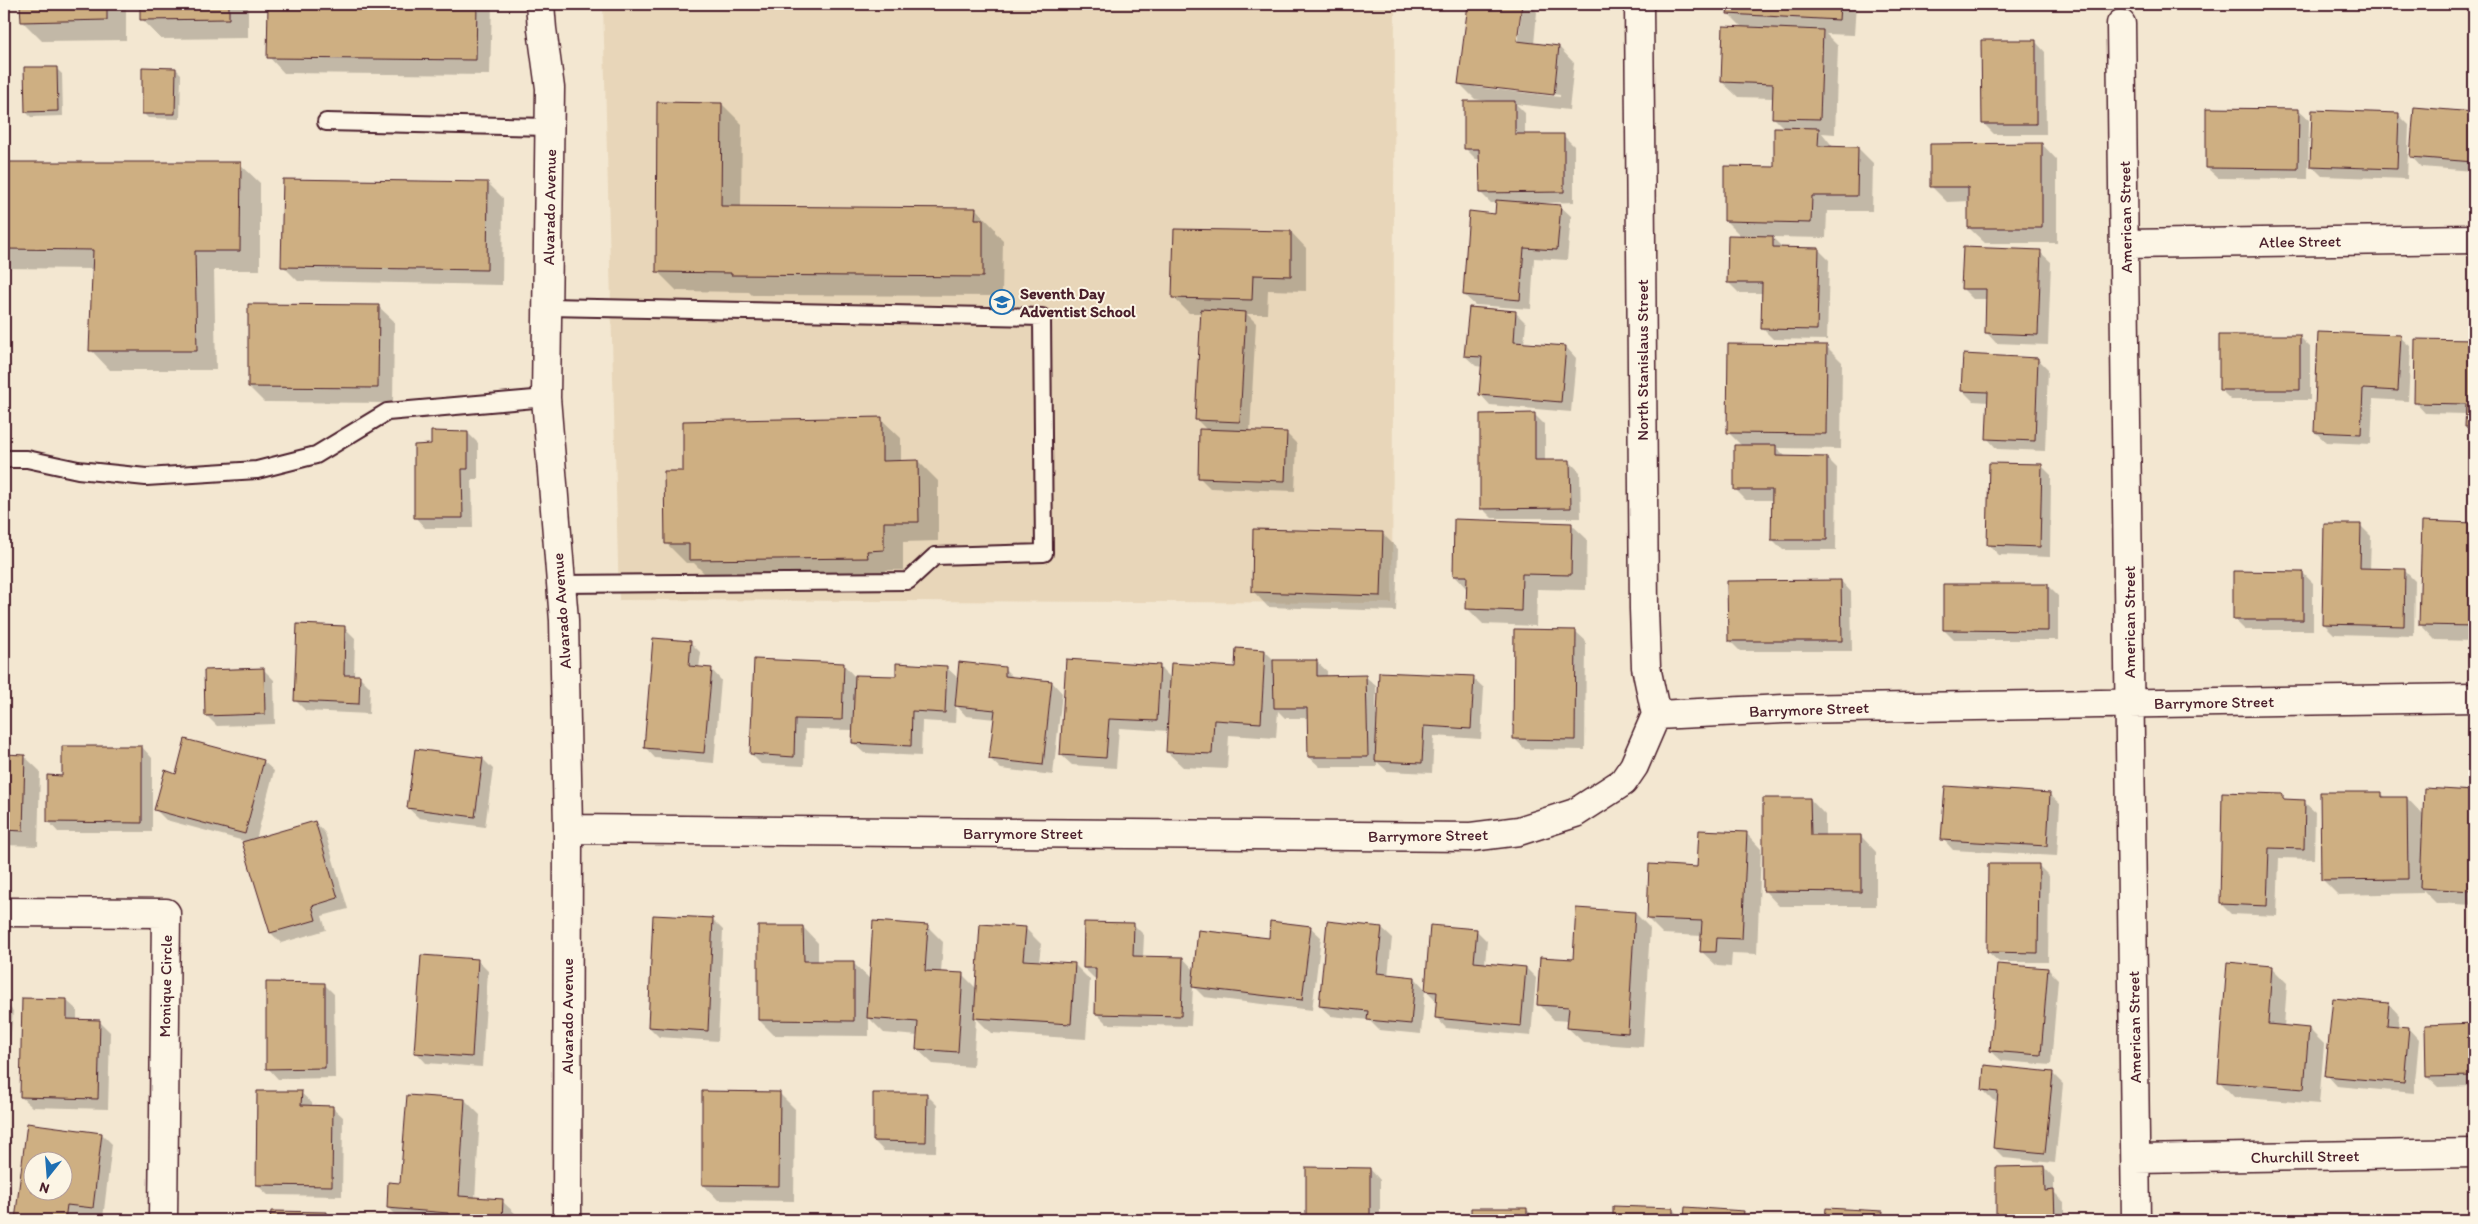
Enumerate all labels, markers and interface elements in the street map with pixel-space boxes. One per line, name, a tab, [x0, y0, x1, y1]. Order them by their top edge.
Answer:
street label: Alvarado Avenue	[539, 149, 560, 265]
street label: American Street	[2115, 161, 2136, 273]
street label: Atlee Street	[2259, 231, 2341, 252]
street label: North Stanislaus Street	[1633, 279, 1652, 441]
place label: Seventh Day Adventist School	[1019, 284, 1136, 321]
school or university icon: Seventh Day Adventist School	[989, 289, 1015, 315]
street label: Alvarado Avenue	[548, 552, 575, 670]
street label: American Street	[2120, 566, 2139, 678]
street label: Barrymore Street	[2154, 692, 2274, 713]
street label: Barrymore Street	[1749, 698, 1869, 721]
street label: Barrymore Street	[963, 824, 1083, 843]
street label: Barrymore Street	[1368, 825, 1488, 846]
street label: Monique Circle	[155, 934, 176, 1038]
street label: Alvarado Avenue	[558, 958, 577, 1074]
street label: American Street	[2124, 971, 2145, 1083]
street label: Churchill Street	[2250, 1146, 2360, 1167]
north arrow	[22, 1152, 72, 1202]
text: N	[37, 1178, 51, 1197]

